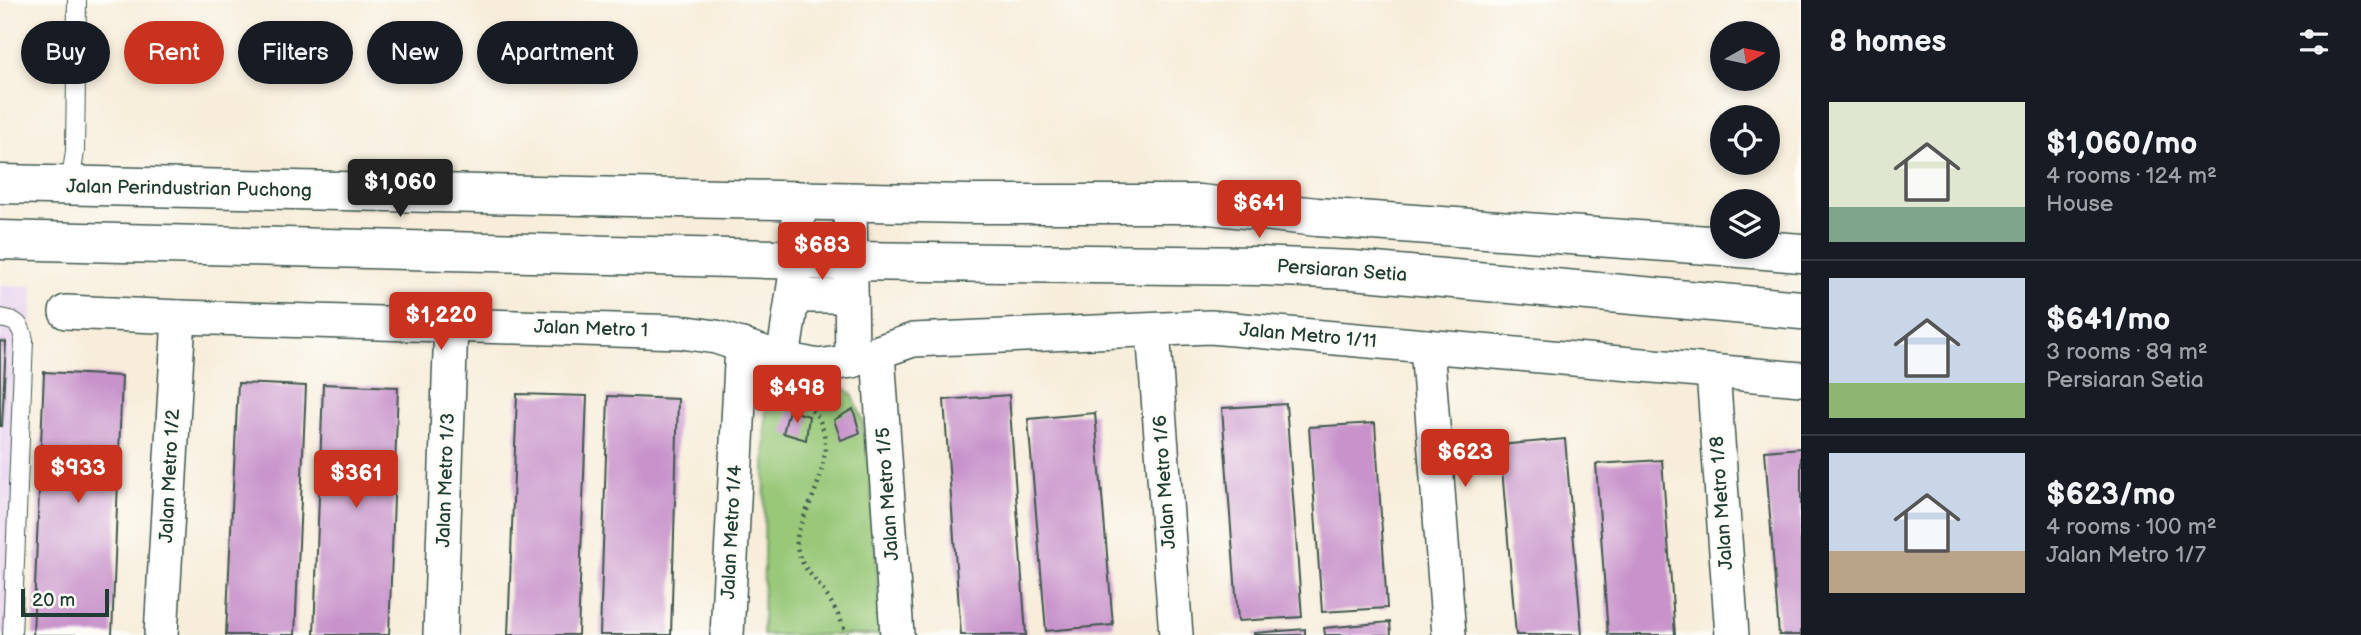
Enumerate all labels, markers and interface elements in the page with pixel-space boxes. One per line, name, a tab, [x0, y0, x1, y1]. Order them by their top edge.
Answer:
chip: Buy	[21, 21, 110, 84]
chip: Rent	[124, 21, 224, 84]
chip: Filters	[238, 21, 353, 84]
chip: New	[367, 21, 463, 84]
chip: Apartment	[477, 21, 638, 84]
north arrow	[1710, 21, 1780, 91]
map controls	[1710, 21, 1780, 259]
icon: filters	[2295, 23, 2333, 61]
text: 8 homes	[1829, 24, 1946, 60]
button: locate	[1710, 105, 1780, 175]
text: $1,060/mo	[2046, 126, 2197, 162]
icon: home	[1885, 130, 1969, 214]
pin: $1,060	[343, 160, 457, 219]
text: 4 rooms · 124 m²	[2046, 162, 2217, 190]
text: $1,060	[364, 168, 436, 196]
street label: Jalan Perindustrian Puchong	[66, 175, 312, 203]
pin: $641	[1218, 180, 1300, 240]
text: $641	[1233, 189, 1285, 217]
button: layers	[1710, 189, 1780, 259]
text: House	[2046, 190, 2113, 218]
pin: $683	[781, 222, 863, 282]
text: $683	[794, 231, 850, 259]
street label: Persiaran Setia	[1276, 255, 1408, 287]
pin: $1,220	[384, 292, 498, 352]
text: $1,220	[405, 301, 477, 329]
text: $641/mo	[2046, 302, 2170, 338]
icon: home	[1885, 306, 1969, 390]
street label: Jalan Metro 1	[534, 316, 648, 342]
street label: Jalan Metro 1/11	[1238, 319, 1378, 353]
text: 3 rooms · 89 m²	[2046, 338, 2208, 366]
pin: $498	[756, 366, 838, 425]
text: Persiaran Setia	[2046, 366, 2204, 394]
text: $498	[769, 374, 825, 402]
street label: Jalan Metro 1/2	[155, 408, 185, 544]
street label: Jalan Metro 1/3	[432, 412, 460, 548]
street label: Jalan Metro 1/6	[1149, 414, 1181, 550]
street label: Jalan Metro 1/5	[872, 426, 904, 562]
pin: $623	[1424, 430, 1506, 489]
street label: Jalan Metro 1/8	[1706, 435, 1738, 571]
text: $623	[1437, 438, 1493, 466]
pin: $933	[37, 446, 119, 505]
pin: $361	[315, 450, 397, 510]
text: $933	[50, 454, 106, 482]
text: $361	[330, 459, 382, 487]
street label: Jalan Metro 1/4	[717, 464, 747, 600]
text: $623/mo	[2046, 477, 2175, 513]
icon: home	[1885, 481, 1969, 565]
text: 4 rooms · 100 m²	[2046, 513, 2217, 541]
text: Jalan Metro 1/7	[2046, 541, 2206, 569]
scale bar	[21, 586, 108, 618]
text: 20 m	[32, 589, 75, 612]

